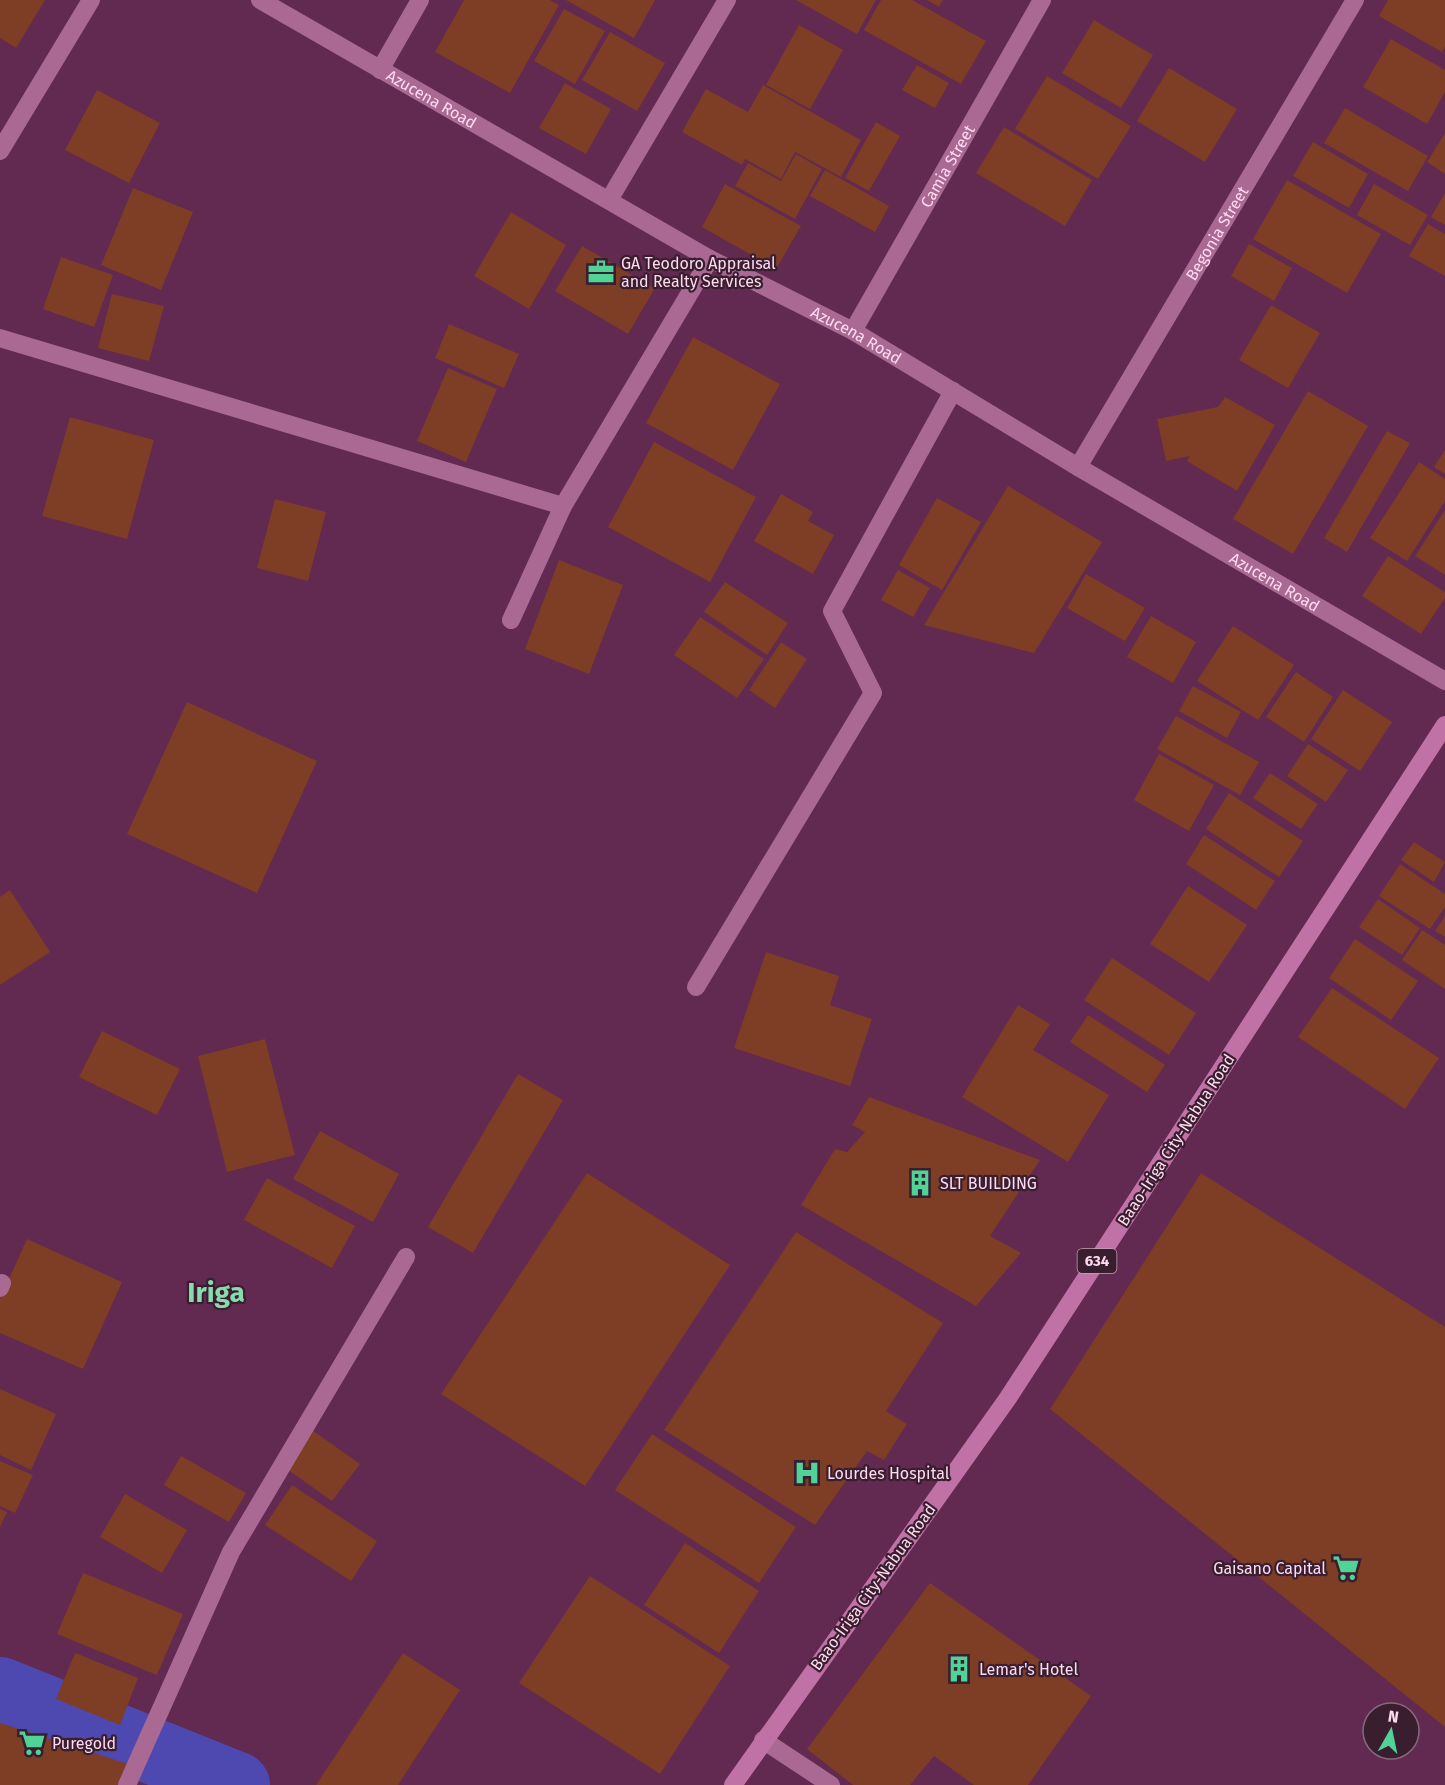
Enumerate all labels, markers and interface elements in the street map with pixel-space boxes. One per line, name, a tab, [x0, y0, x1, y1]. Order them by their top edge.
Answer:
street label: Azucena Road	[383, 65, 480, 132]
street label: Camia Street	[916, 121, 978, 211]
street label: Begonia Street	[1181, 182, 1252, 284]
place label: GA Teodoro Appraisal and Realty Services	[621, 254, 776, 291]
office icon: GA Teodoro Appraisal and Realty Services	[586, 257, 616, 287]
street label: Azucena Road	[808, 302, 905, 368]
street label: Azucena Road	[1226, 548, 1323, 615]
street label: Baao-Iriga City-Nabua Road	[1113, 1051, 1239, 1229]
building icon: SLT BUILDING	[905, 1168, 935, 1198]
place label: SLT BUILDING	[940, 1174, 1037, 1193]
road number: 634	[1078, 1249, 1116, 1273]
district label: Iriga	[187, 1276, 245, 1309]
hospital icon: Lourdes Hospital	[792, 1458, 822, 1488]
place label: Lourdes Hospital	[827, 1464, 950, 1483]
street label: Baao-Iriga City-Nabua Road	[806, 1500, 940, 1674]
supermarket icon: Gaisano Capital	[1331, 1553, 1361, 1583]
place label: Gaisano Capital	[1213, 1559, 1326, 1578]
building icon: Lemar's Hotel	[944, 1654, 974, 1684]
place label: Lemar's Hotel	[979, 1660, 1078, 1679]
north arrow	[1361, 1701, 1421, 1761]
text: N	[1387, 1706, 1400, 1727]
supermarket icon: Puregold	[17, 1728, 47, 1758]
place label: Puregold	[52, 1734, 116, 1753]

